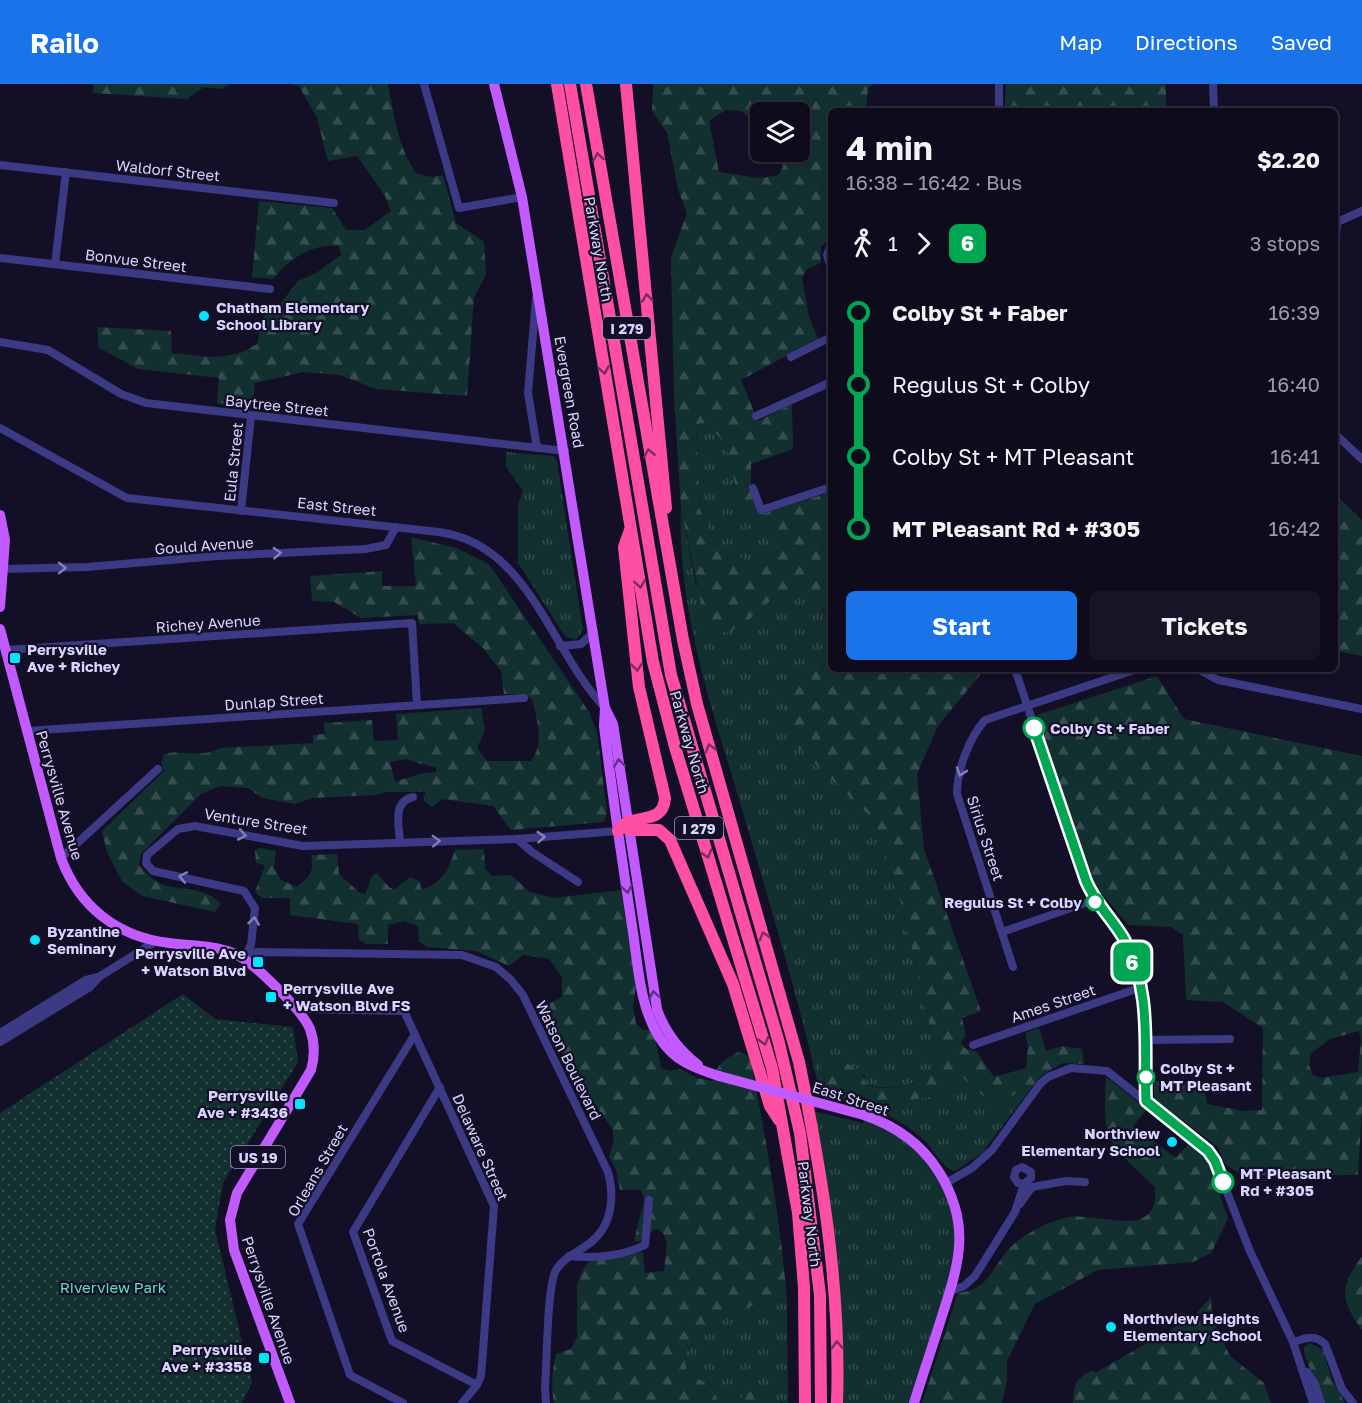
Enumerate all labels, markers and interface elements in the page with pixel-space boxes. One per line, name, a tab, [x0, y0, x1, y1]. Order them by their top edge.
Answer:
text: Railo	[30, 26, 99, 59]
text: Map	[1059, 29, 1102, 55]
text: Directions	[1135, 29, 1238, 55]
text: Saved	[1271, 29, 1332, 55]
map controls	[750, 102, 810, 162]
button: layers	[750, 102, 810, 162]
text: 4 min	[846, 128, 933, 167]
text: $2.20	[1257, 146, 1320, 173]
one-way arrow	[592, 152, 605, 162]
street label: Waldorf Street	[115, 156, 221, 184]
text: 16:38 – 16:42 · Bus	[846, 170, 1022, 194]
street label: Parkway North	[581, 195, 617, 303]
icon: walk	[846, 227, 879, 260]
icon: forward	[907, 227, 940, 260]
text: 6	[961, 230, 974, 256]
text: 1	[888, 231, 898, 255]
text: 3 stops	[1250, 231, 1320, 255]
street label: Bonvue Street	[84, 245, 188, 275]
one-way arrow	[641, 293, 654, 302]
place label: Chatham Elementary School Library	[216, 298, 369, 333]
text: Colby St + Faber	[892, 299, 1068, 326]
text: 16:39	[1268, 300, 1320, 324]
marker: Chatham Elementary School Library	[197, 309, 211, 323]
road number: I 279	[603, 317, 651, 339]
street label: Evergreen Road	[551, 335, 589, 449]
one-way arrow	[597, 364, 610, 374]
text: Regulus St + Colby	[892, 371, 1090, 398]
text: 16:40	[1268, 372, 1320, 396]
street label: Baytree Street	[224, 391, 330, 419]
street label: Eula Street	[220, 421, 246, 503]
text: Colby St + MT Pleasant	[892, 443, 1134, 470]
text: 16:41	[1270, 444, 1320, 468]
one-way arrow	[643, 448, 656, 458]
street label: East Street	[296, 493, 378, 519]
text: MT Pleasant Rd + #305	[892, 515, 1140, 542]
text: 16:42	[1268, 516, 1320, 540]
street label: Gould Avenue	[154, 533, 254, 557]
one-way arrow	[273, 547, 282, 560]
one-way arrow	[57, 562, 66, 574]
one-way arrow	[633, 579, 645, 589]
button: Start	[846, 591, 1077, 660]
button: Tickets	[1089, 591, 1320, 660]
street label: Richey Avenue	[155, 610, 261, 636]
place label: Perrysville Ave + Richey	[27, 640, 120, 675]
marker: Perrysville Ave + Richey	[8, 651, 22, 665]
one-way arrow	[630, 662, 643, 671]
street label: Parkway North	[667, 688, 713, 796]
street label: Dunlap Street	[224, 689, 324, 713]
marker: Colby St + Faber	[1023, 717, 1045, 739]
place label: Colby St + Faber	[1050, 719, 1170, 737]
street label: Perrysville Avenue	[33, 728, 87, 862]
one-way arrow	[705, 744, 717, 754]
one-way arrow	[613, 759, 625, 768]
one-way arrow	[955, 767, 968, 777]
street label: Sirius Street	[964, 793, 1008, 883]
street label: Venture Street	[203, 804, 309, 838]
road number: I 279	[675, 817, 723, 839]
one-way arrow	[236, 828, 246, 841]
one-way arrow	[536, 831, 545, 844]
one-way arrow	[431, 835, 440, 847]
one-way arrow	[700, 848, 712, 859]
one-way arrow	[178, 871, 188, 884]
one-way arrow	[620, 884, 632, 894]
place label: Regulus St + Colby	[944, 893, 1082, 911]
marker: Regulus St + Colby	[1086, 893, 1104, 911]
one-way arrow	[247, 917, 259, 926]
place label: Byzantine Seminary	[47, 922, 120, 957]
one-way arrow	[759, 931, 771, 942]
marker: Byzantine Seminary	[28, 933, 42, 947]
line badge: 6	[1112, 942, 1152, 982]
place label: Perrysville Ave + Watson Blvd	[135, 944, 246, 979]
text: 6	[1125, 949, 1139, 975]
marker: Perrysville Ave + Watson Blvd	[251, 955, 265, 969]
place label: Perrysville Ave + Watson Blvd FS	[283, 979, 411, 1014]
street label: Ames Street	[1008, 980, 1098, 1026]
marker: Perrysville Ave + Watson Blvd FS	[264, 990, 278, 1004]
one-way arrow	[649, 990, 661, 1000]
street label: Watson Boulevard	[532, 997, 606, 1123]
one-way arrow	[757, 1035, 769, 1046]
place label: Colby St + MT Pleasant	[1160, 1059, 1252, 1094]
marker: Colby St + MT Pleasant	[1137, 1068, 1155, 1086]
street label: East Street	[810, 1077, 892, 1119]
place label: Perrysville Ave + #3436	[197, 1086, 288, 1121]
street label: Delaware Street	[449, 1091, 513, 1203]
marker: Perrysville Ave + #3436	[293, 1097, 307, 1111]
street label: Orleans Street	[283, 1120, 351, 1220]
place label: Northview Elementary School	[1021, 1124, 1161, 1159]
marker: Northview Elementary School	[1165, 1135, 1179, 1149]
road number: US 19	[231, 1146, 285, 1168]
street label: Parkway North	[795, 1160, 825, 1268]
place label: MT Pleasant Rd + #305	[1240, 1164, 1332, 1199]
marker: MT Pleasant Rd + #305	[1212, 1171, 1234, 1193]
street label: Portola Avenue	[360, 1225, 414, 1335]
street label: Perrysville Avenue	[239, 1234, 299, 1367]
park label: Riverview Park	[60, 1278, 167, 1296]
place label: Northview Heights Elementary School	[1123, 1309, 1262, 1344]
marker: Northview Heights Elementary School	[1104, 1320, 1118, 1334]
place label: Perrysville Ave + #3358	[161, 1340, 252, 1375]
one-way arrow	[831, 1340, 844, 1349]
marker: Perrysville Ave + #3358	[257, 1351, 271, 1365]

